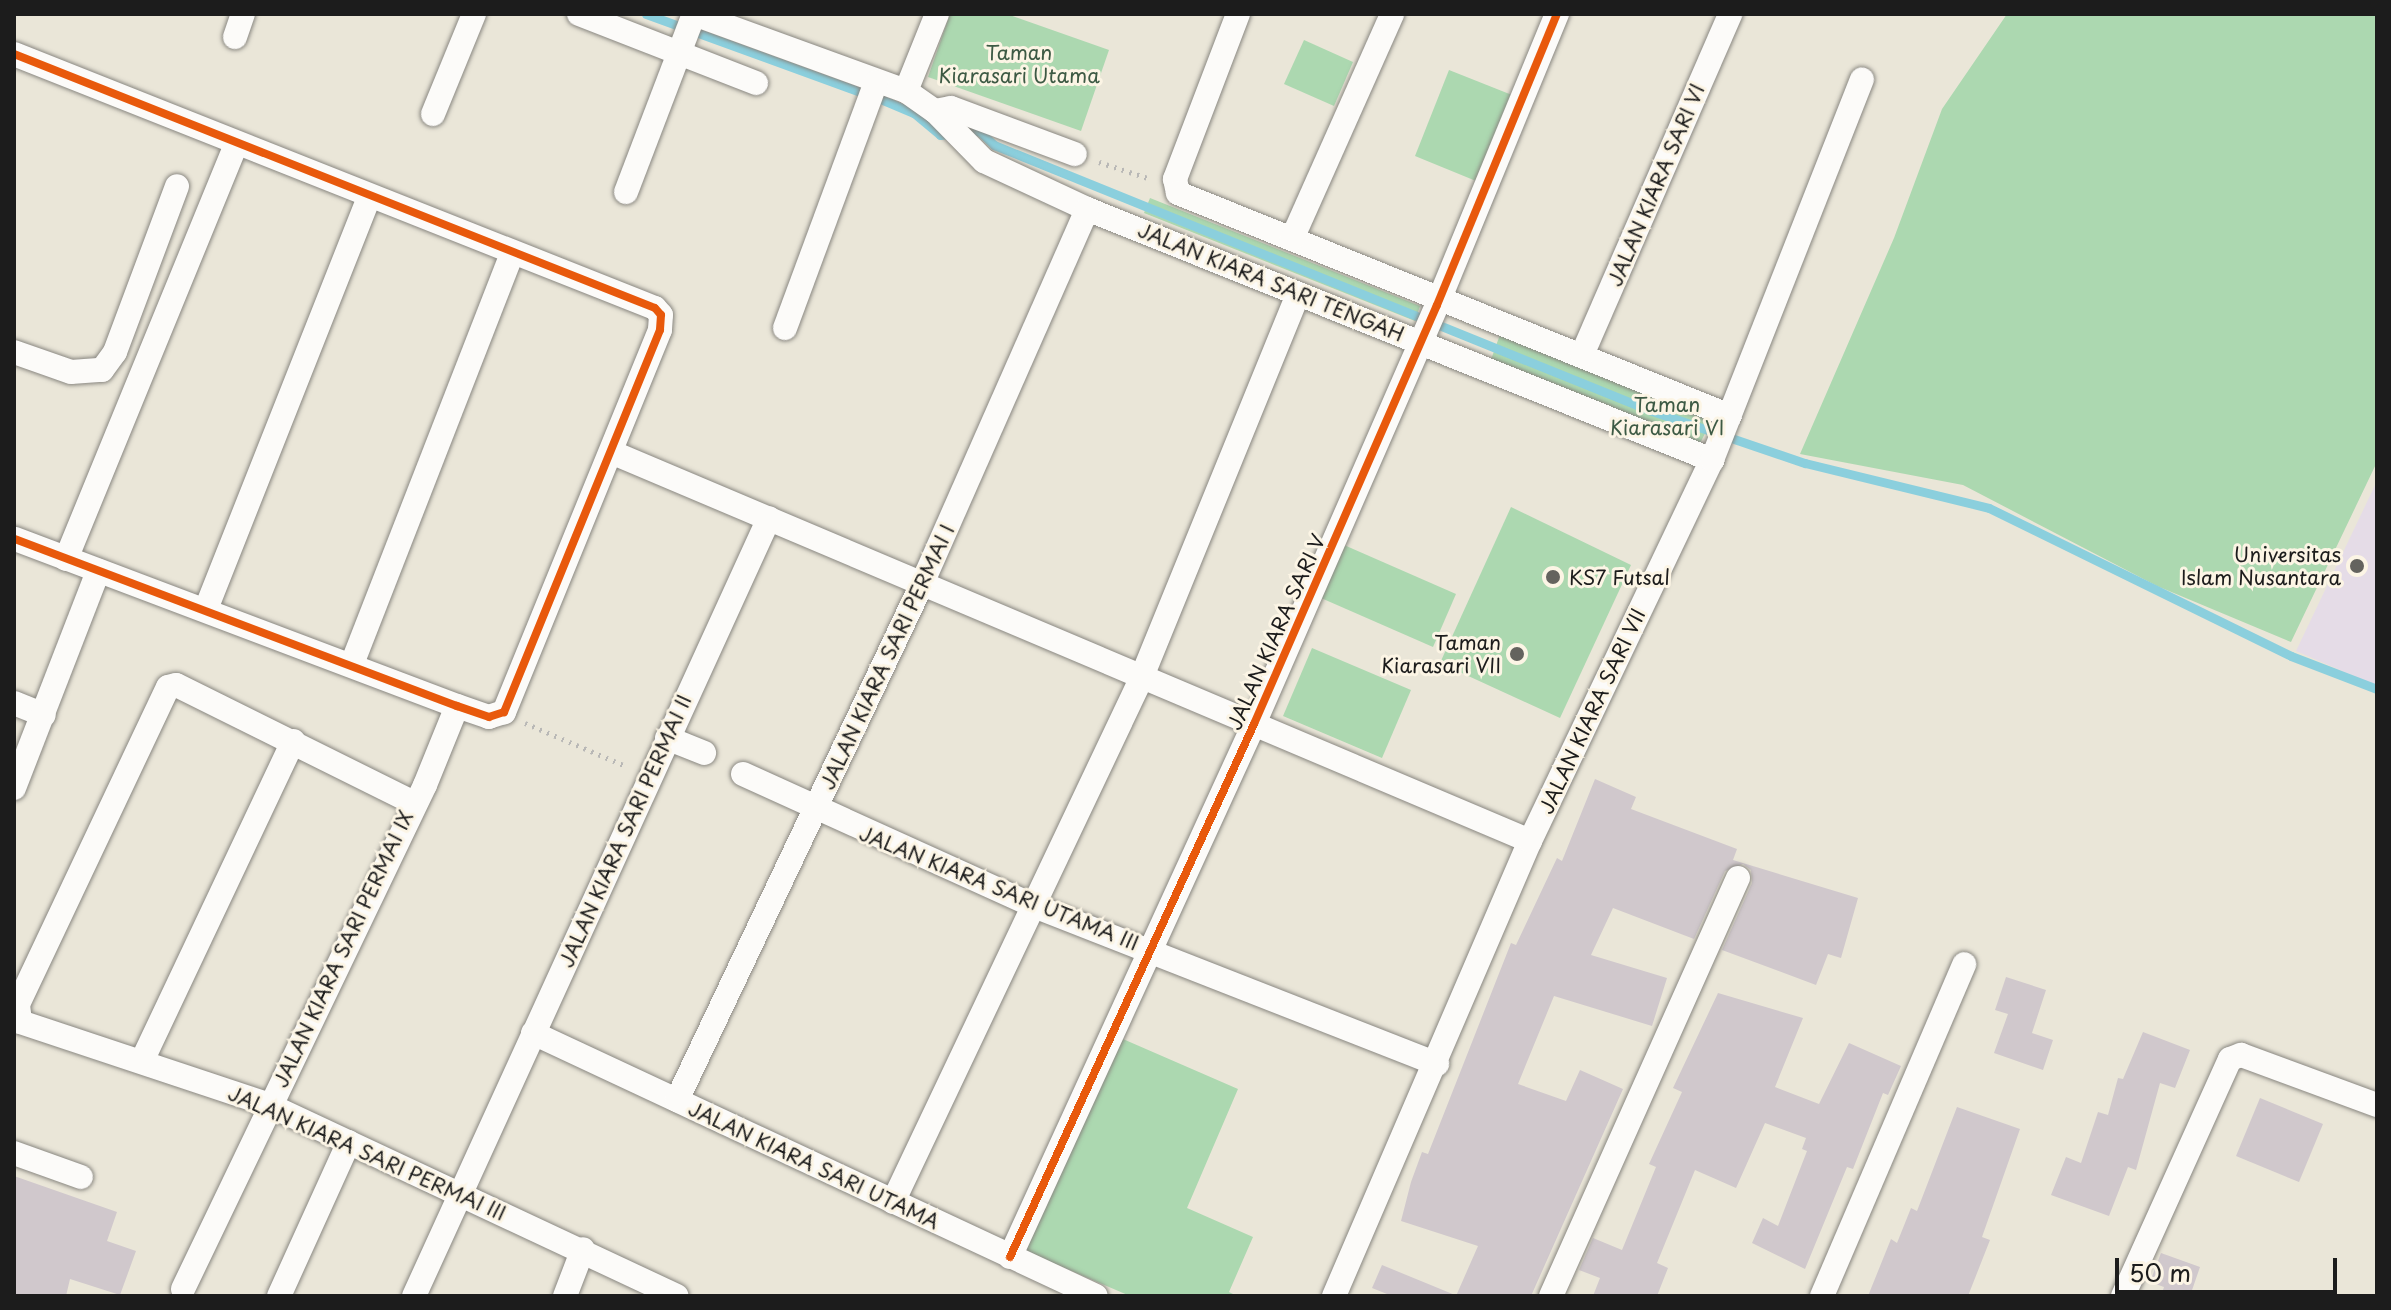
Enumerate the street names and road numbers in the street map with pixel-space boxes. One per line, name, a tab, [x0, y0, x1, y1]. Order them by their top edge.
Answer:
street label: JALAN KIARA SARI VI	[1602, 79, 1710, 291]
street label: JALAN KIARA SARI TENGAH	[1133, 217, 1409, 347]
street label: JALAN KIARA SARI PERMAI I	[815, 520, 959, 794]
street label: JALAN KIARA SARI V	[1222, 529, 1330, 735]
street label: JALAN KIARA SARI VII	[1533, 604, 1651, 818]
street label: JALAN KIARA SARI PERMAI II	[554, 690, 696, 972]
street label: JALAN KIARA SARI PERMAI IX	[268, 806, 418, 1092]
street label: JALAN KIARA SARI UTAMA III	[855, 821, 1143, 955]
street label: JALAN KIARA SARI PERMAI III	[224, 1080, 510, 1226]
street label: JALAN KIARA SARI UTAMA	[684, 1096, 944, 1234]

